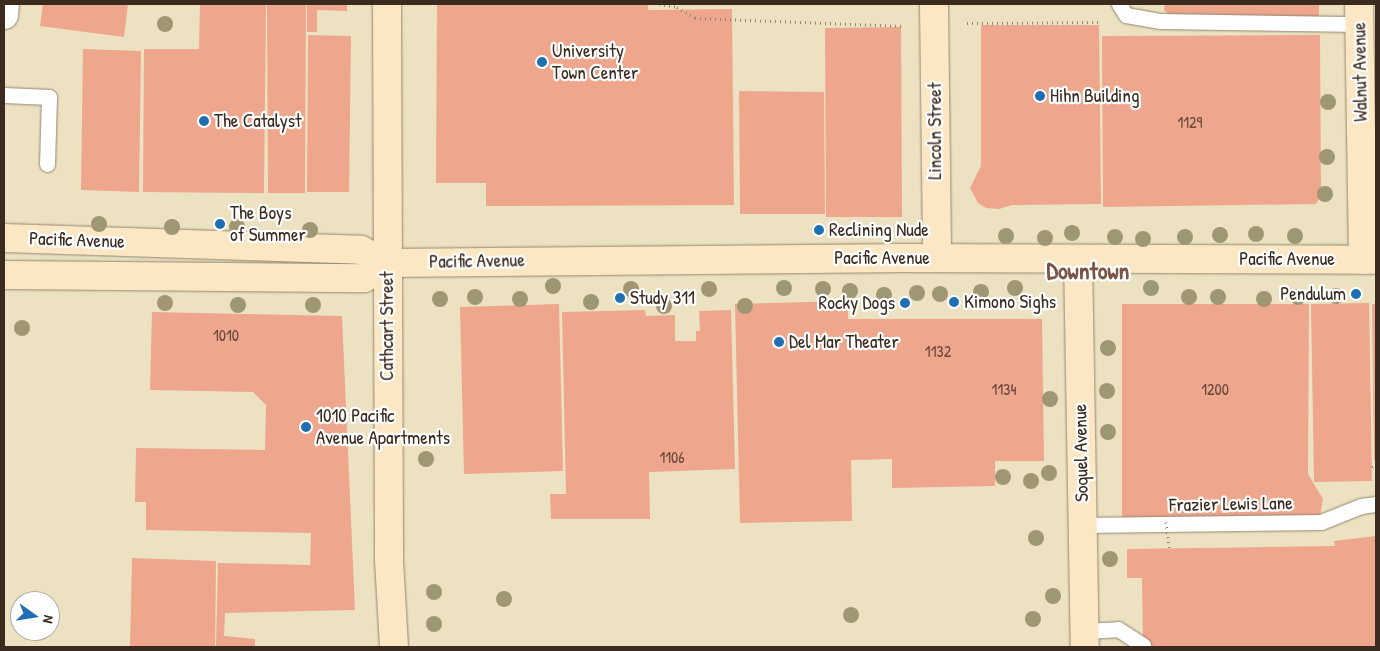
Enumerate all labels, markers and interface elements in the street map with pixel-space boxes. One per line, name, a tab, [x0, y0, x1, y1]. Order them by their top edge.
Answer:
street label: Walnut Avenue	[1348, 22, 1372, 122]
place label: University Town Center	[552, 40, 638, 84]
marker: University Town Center	[536, 56, 548, 68]
street label: Lincoln Street	[924, 82, 946, 180]
place label: Hihn Building	[1050, 85, 1139, 107]
marker: Hihn Building	[1034, 90, 1046, 102]
place label: The Catalyst	[214, 110, 302, 132]
house number: 1129	[1178, 112, 1202, 132]
marker: The Catalyst	[198, 115, 210, 127]
place label: The Boys of Summer	[230, 202, 306, 246]
marker: The Boys of Summer	[214, 218, 226, 230]
place label: Reclining Nude	[829, 219, 929, 241]
marker: Reclining Nude	[813, 224, 825, 236]
street label: Pacific Avenue	[29, 227, 125, 253]
street label: Pacific Avenue	[834, 247, 930, 269]
street label: Pacific Avenue	[1239, 248, 1335, 270]
street label: Pacific Avenue	[429, 249, 525, 273]
district label: Downtown	[1047, 257, 1129, 285]
street label: Cathcart Street	[376, 271, 398, 381]
place label: Pendulum	[1280, 283, 1346, 305]
place label: Study 311	[630, 287, 695, 309]
marker: Pendulum	[1350, 288, 1362, 300]
place label: Kimono Sighs	[964, 291, 1056, 313]
marker: Study 311	[614, 292, 626, 304]
place label: Rocky Dogs	[819, 292, 895, 314]
marker: Kimono Sighs	[948, 296, 960, 308]
marker: Rocky Dogs	[899, 297, 911, 309]
house number: 1010	[213, 325, 239, 345]
place label: Del Mar Theater	[789, 331, 899, 353]
marker: Del Mar Theater	[773, 336, 785, 348]
house number: 1132	[925, 341, 951, 361]
house number: 1134	[992, 379, 1016, 399]
house number: 1200	[1201, 379, 1229, 399]
street label: Soquel Avenue	[1069, 404, 1093, 502]
place label: 1010 Pacific Avenue Apartments	[316, 405, 450, 449]
marker: 1010 Pacific Avenue Apartments	[300, 421, 312, 433]
house number: 1106	[659, 447, 685, 467]
street label: Frazier Lewis Lane	[1169, 492, 1293, 516]
north arrow	[10, 591, 60, 641]
text: N	[39, 613, 59, 625]

